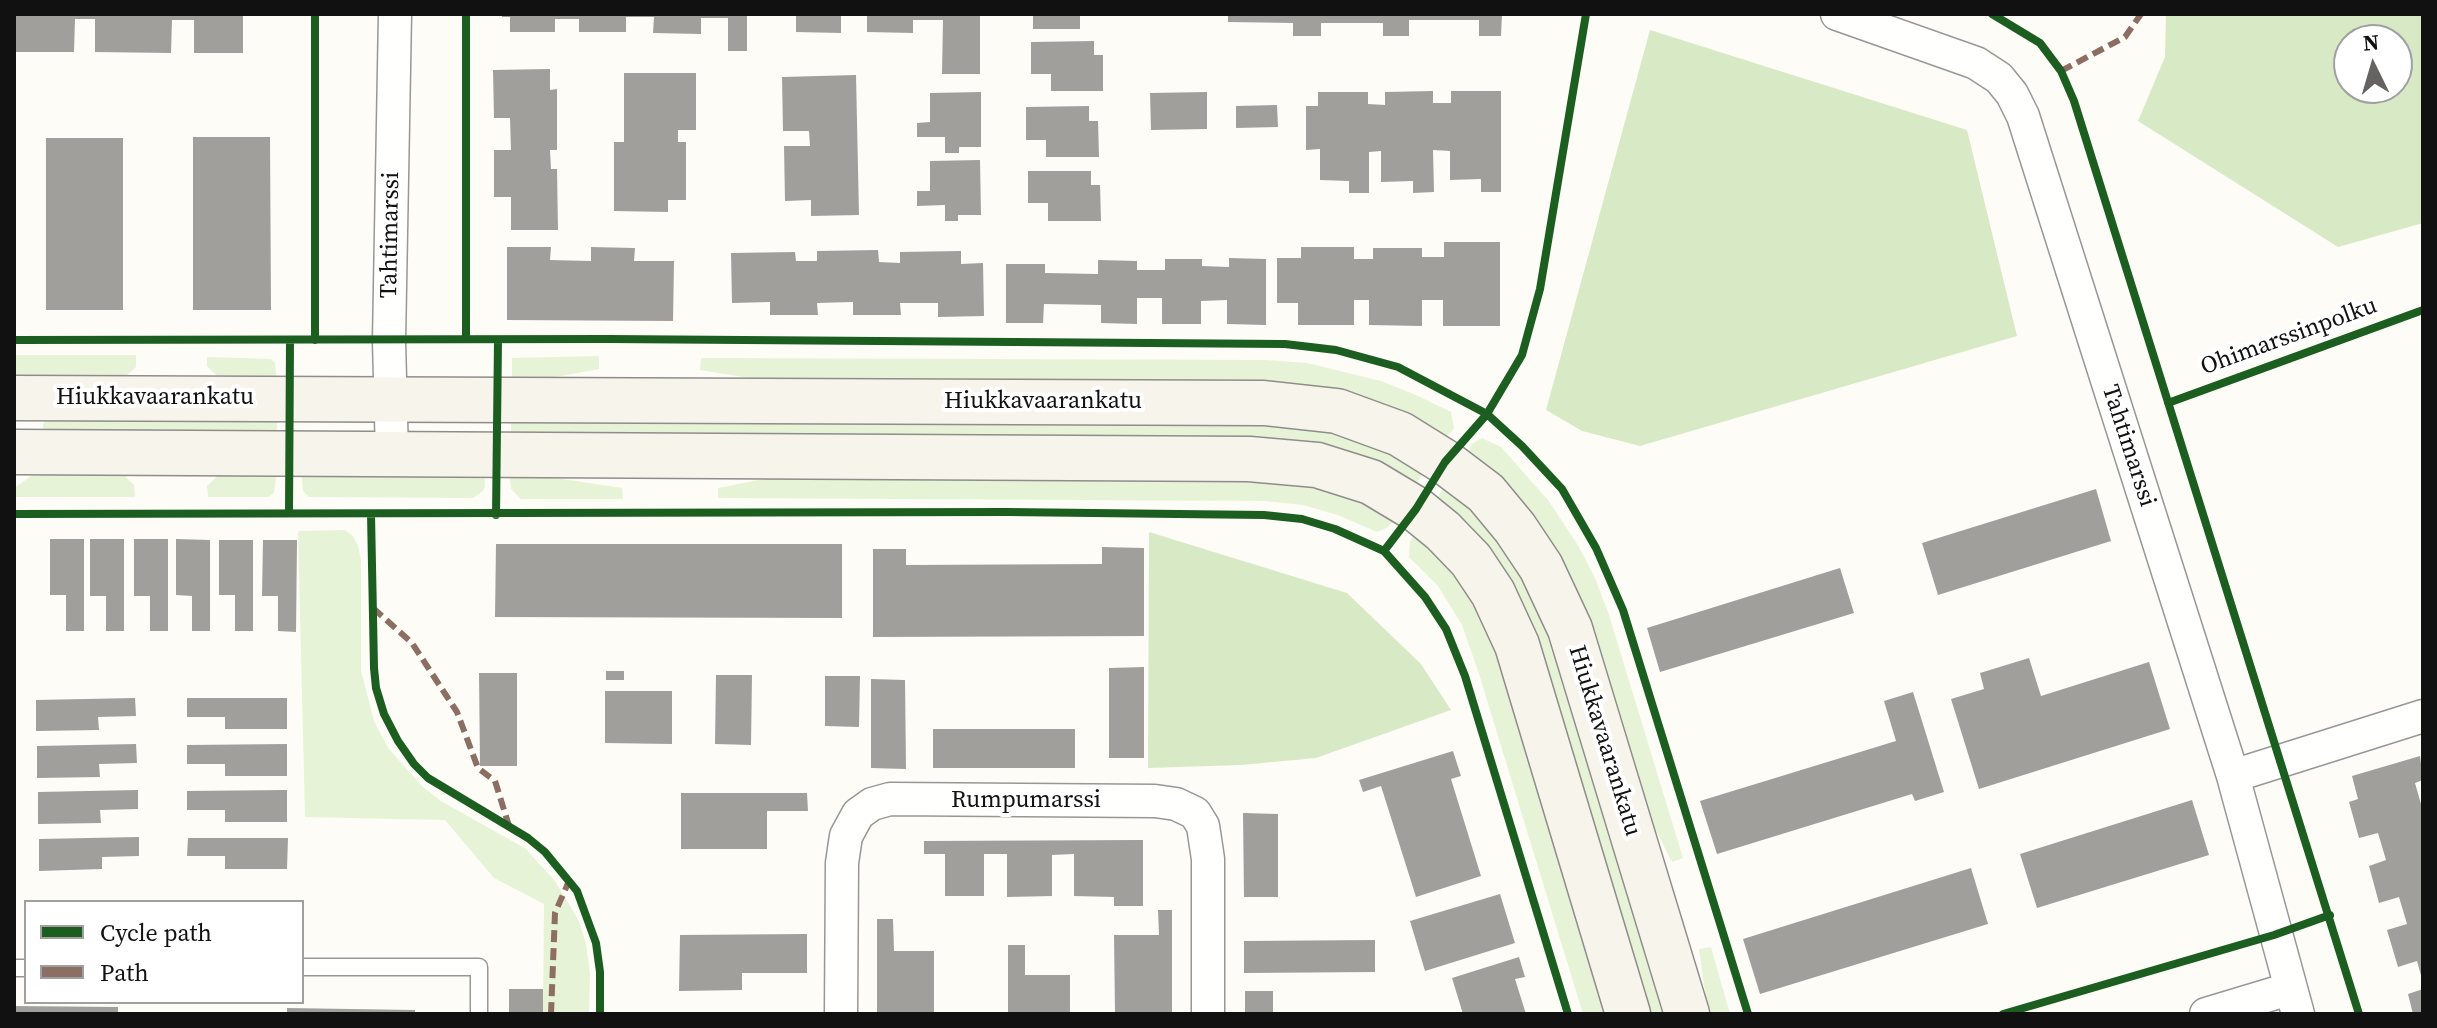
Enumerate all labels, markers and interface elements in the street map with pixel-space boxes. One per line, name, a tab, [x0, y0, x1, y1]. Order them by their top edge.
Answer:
north arrow	[2333, 24, 2413, 104]
text: N	[2362, 26, 2380, 58]
street label: Tahtimarssi	[375, 171, 407, 299]
street label: Ohimarssinpolku	[2197, 292, 2381, 382]
street label: Tahtimarssi	[2095, 381, 2161, 511]
street label: Hiukkavaarankatu	[56, 384, 254, 412]
street label: Hiukkavaarankatu	[944, 388, 1142, 416]
street label: Hiukkavaarankatu	[1561, 642, 1647, 840]
street label: Rumpumarssi	[951, 787, 1101, 815]
legend	[24, 900, 304, 1004]
text: Cycle path	[100, 916, 212, 949]
text: Path	[100, 956, 149, 989]

